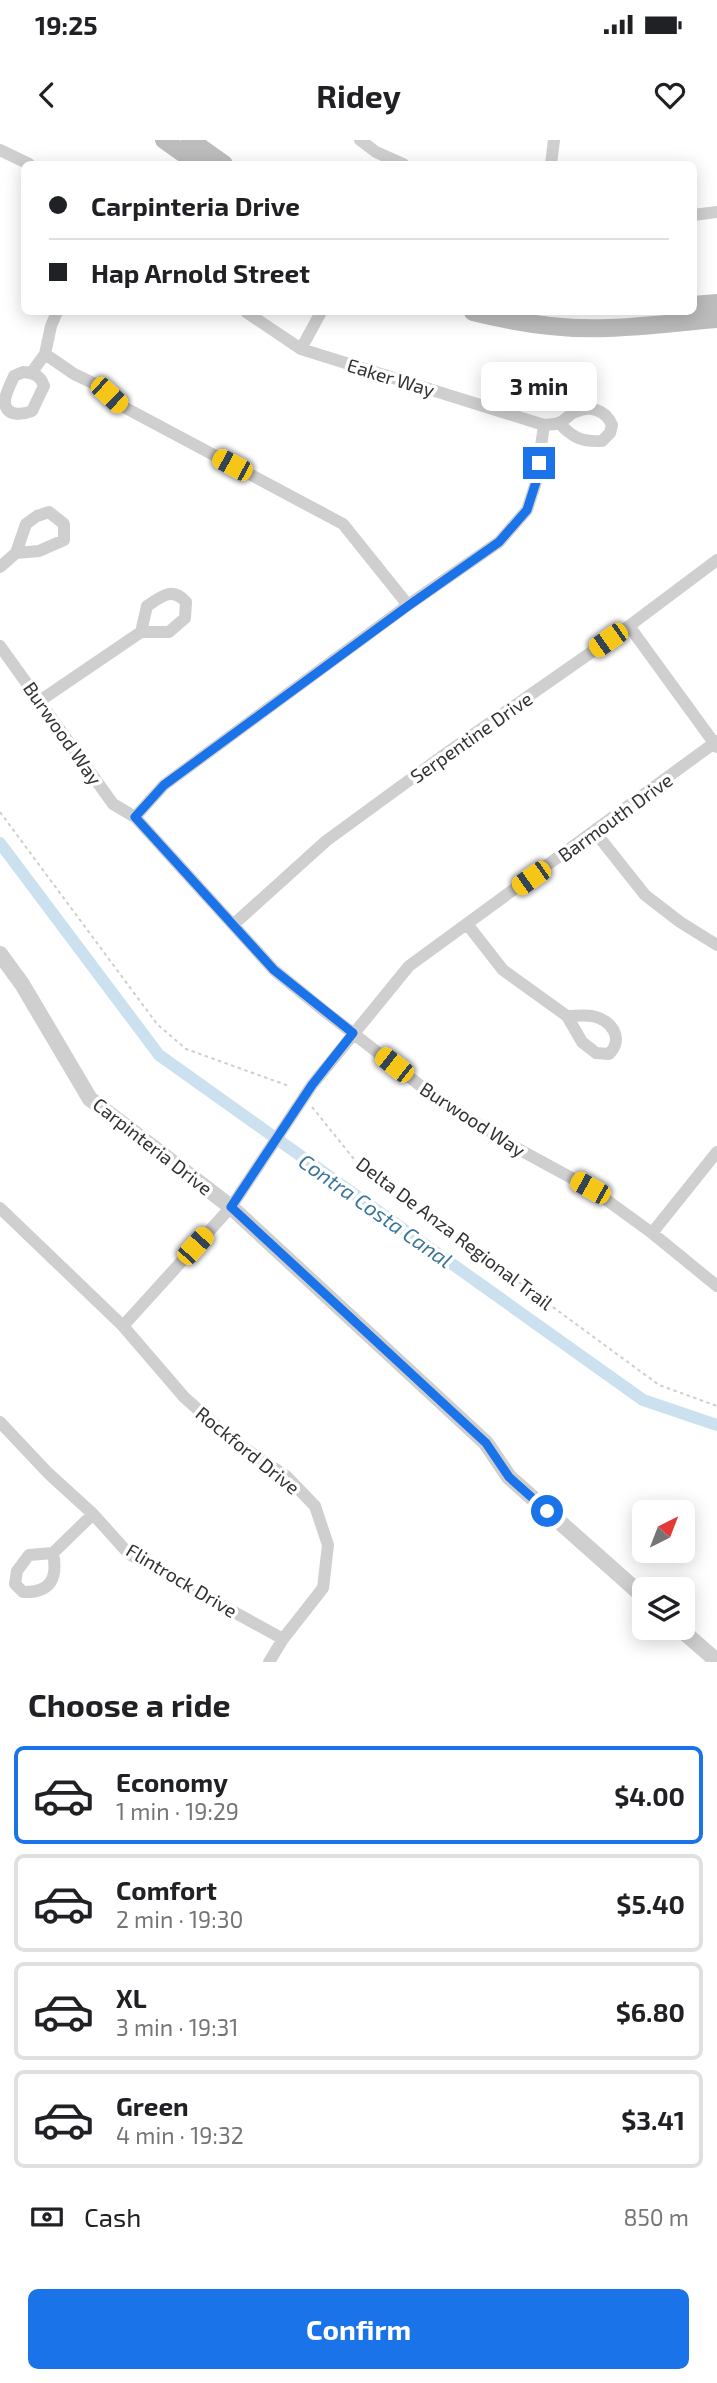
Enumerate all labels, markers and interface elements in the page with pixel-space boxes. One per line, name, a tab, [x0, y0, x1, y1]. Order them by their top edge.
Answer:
text: 19:25	[35, 9, 98, 40]
icon: back	[28, 76, 66, 114]
text: Ridey	[316, 76, 401, 114]
icon: heart	[651, 76, 689, 114]
text: Carpinteria Drive	[91, 190, 300, 221]
text: Hap Arnold Street	[91, 257, 310, 288]
street label: Eaker Way	[345, 353, 437, 401]
callout: 3 min	[481, 362, 597, 410]
text: 3 min	[510, 372, 568, 400]
car	[87, 373, 132, 417]
car	[209, 446, 256, 484]
route end	[523, 447, 555, 479]
car	[585, 619, 632, 661]
street label: Burwood Way	[19, 677, 107, 789]
street label: Serpentine Drive	[406, 686, 536, 788]
street label: Barmouth Drive	[553, 768, 677, 866]
car	[508, 857, 555, 899]
car	[371, 1044, 418, 1086]
street label: Burwood Way	[416, 1077, 530, 1161]
street label: Carpinteria Drive	[89, 1092, 217, 1200]
water label: Contra Costa Canal	[294, 1148, 458, 1272]
street label: Delta De Anza Regional Trail	[352, 1152, 558, 1315]
car	[567, 1169, 614, 1207]
car	[174, 1223, 217, 1269]
street label: Rockford Drive	[191, 1401, 305, 1499]
route start	[531, 1495, 563, 1527]
north arrow	[632, 1500, 695, 1563]
map controls	[632, 1500, 695, 1640]
street label: Flintrock Drive	[122, 1538, 242, 1622]
button: layers	[632, 1577, 695, 1640]
text: Choose a ride	[28, 1685, 231, 1723]
icon: car	[32, 1764, 95, 1827]
text: Economy	[116, 1766, 228, 1797]
text: $4.00	[614, 1780, 685, 1811]
text: 1 min · 19:29	[116, 1797, 239, 1825]
icon: car	[32, 1872, 95, 1935]
text: Comfort	[116, 1874, 217, 1905]
text: $5.40	[616, 1888, 685, 1919]
text: 2 min · 19:30	[116, 1905, 243, 1933]
icon: car	[32, 1980, 95, 2043]
text: XL	[116, 1982, 147, 2013]
text: $6.80	[616, 1996, 685, 2027]
text: 3 min · 19:31	[116, 2013, 239, 2041]
icon: car	[32, 2088, 95, 2151]
text: Green	[116, 2090, 189, 2121]
text: $3.41	[621, 2104, 685, 2135]
text: 4 min · 19:32	[116, 2121, 244, 2149]
icon: cash	[28, 2198, 66, 2236]
text: Cash	[84, 2201, 141, 2232]
text: 850 m	[624, 2203, 689, 2231]
button: Confirm	[28, 2289, 689, 2369]

